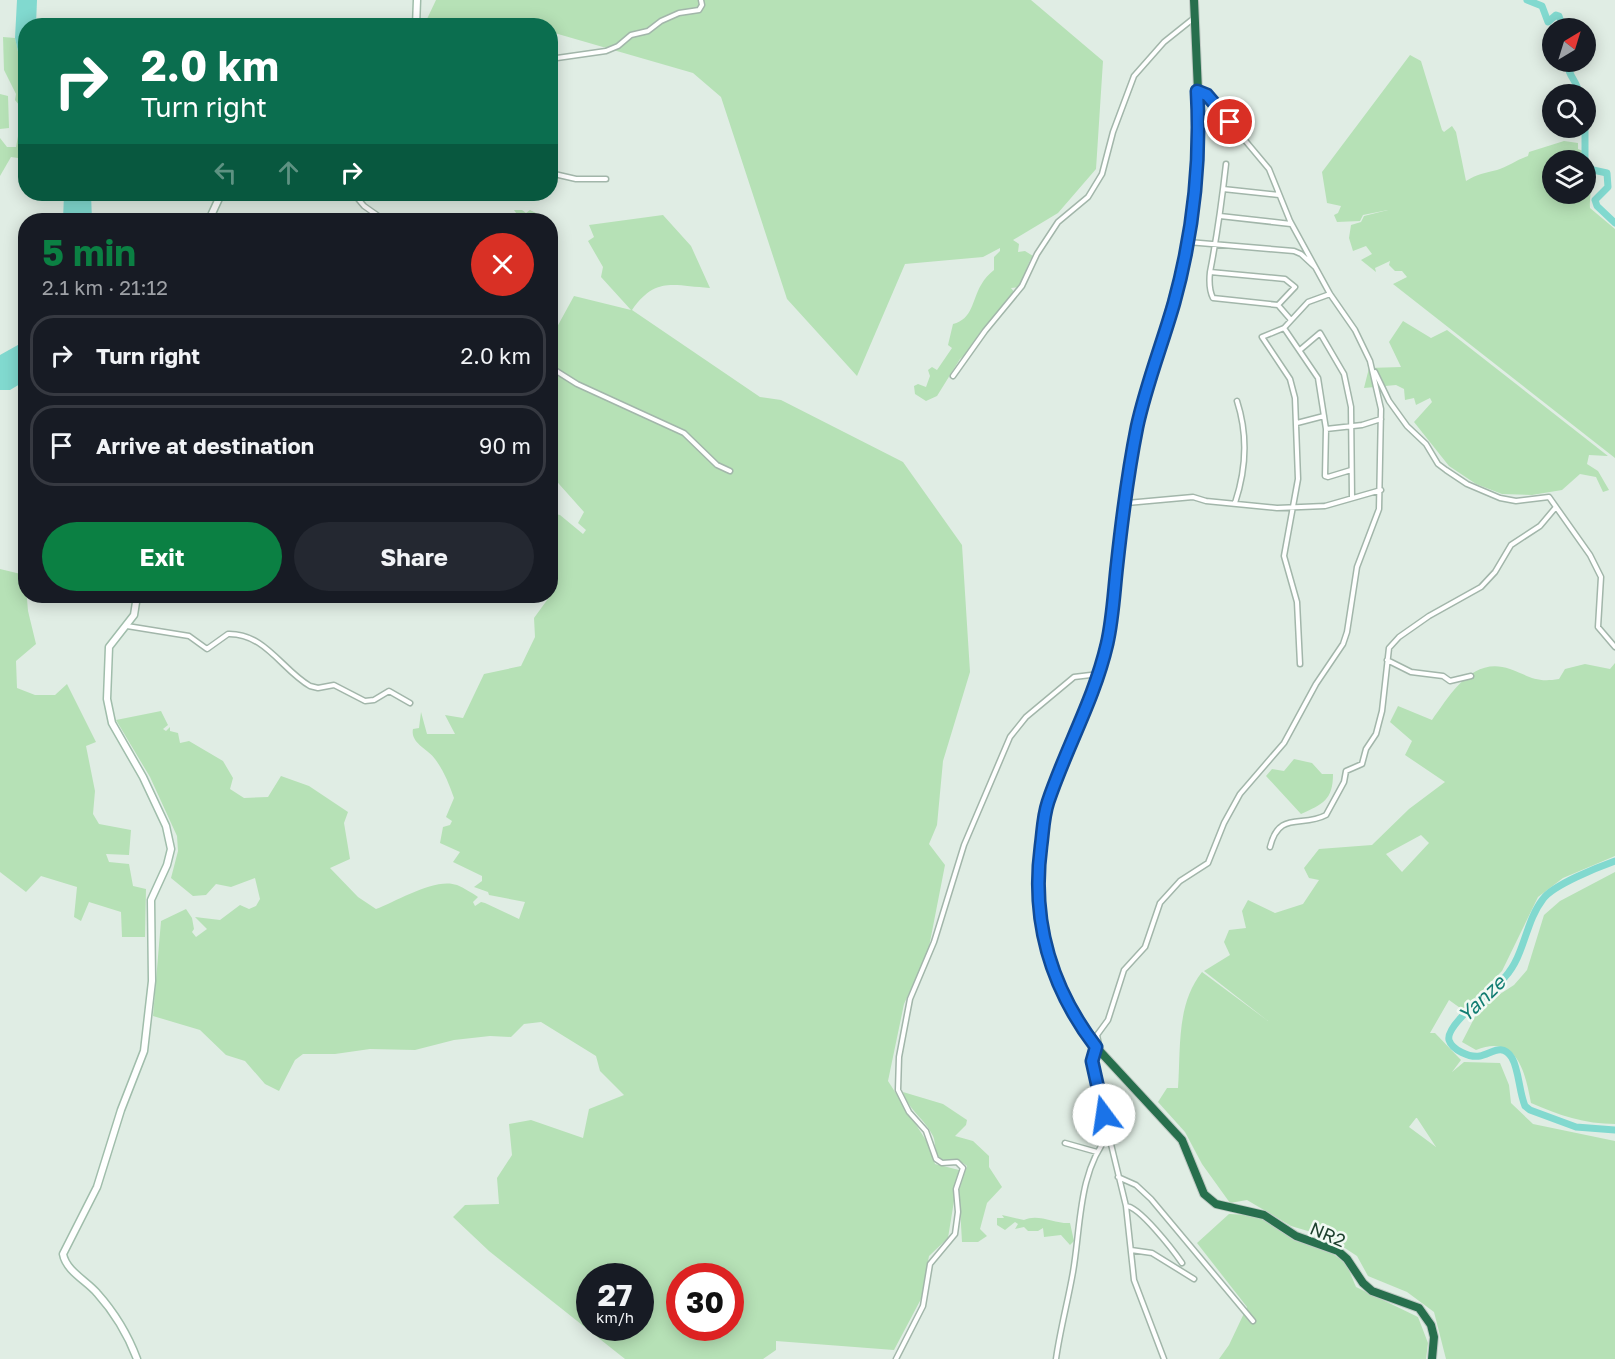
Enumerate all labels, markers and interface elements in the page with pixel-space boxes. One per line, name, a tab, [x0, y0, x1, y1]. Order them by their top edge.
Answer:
north arrow	[1542, 18, 1596, 72]
map controls	[1542, 18, 1596, 204]
text: 2.0 km	[141, 40, 279, 90]
icon: right	[42, 42, 120, 120]
button: search	[1542, 84, 1596, 138]
text: Turn right	[141, 91, 267, 123]
pin	[1204, 96, 1255, 147]
icon: arrive	[1213, 105, 1246, 138]
button: layers	[1542, 150, 1596, 204]
icon: left	[209, 156, 242, 189]
icon: ahead	[272, 156, 305, 189]
icon: right	[335, 156, 368, 189]
text: 5 min	[42, 231, 136, 274]
button: close	[471, 233, 534, 296]
text: 2.1 km · 21:12	[42, 275, 168, 299]
icon: right	[45, 339, 78, 372]
text: Turn right	[96, 342, 200, 369]
text: 2.0 km	[461, 342, 531, 369]
icon: arrive	[45, 429, 78, 462]
text: Arrive at destination	[96, 432, 314, 459]
text: 90 m	[479, 432, 531, 459]
button: Exit	[42, 522, 282, 591]
button: Share	[294, 522, 534, 591]
water label: Yanze	[1452, 969, 1511, 1026]
position arrow	[1072, 1083, 1136, 1147]
street label: NR2	[1307, 1217, 1349, 1251]
speed limit sign: 30	[666, 1263, 744, 1341]
text: 27	[598, 1277, 632, 1313]
text: km/h	[596, 1308, 634, 1326]

